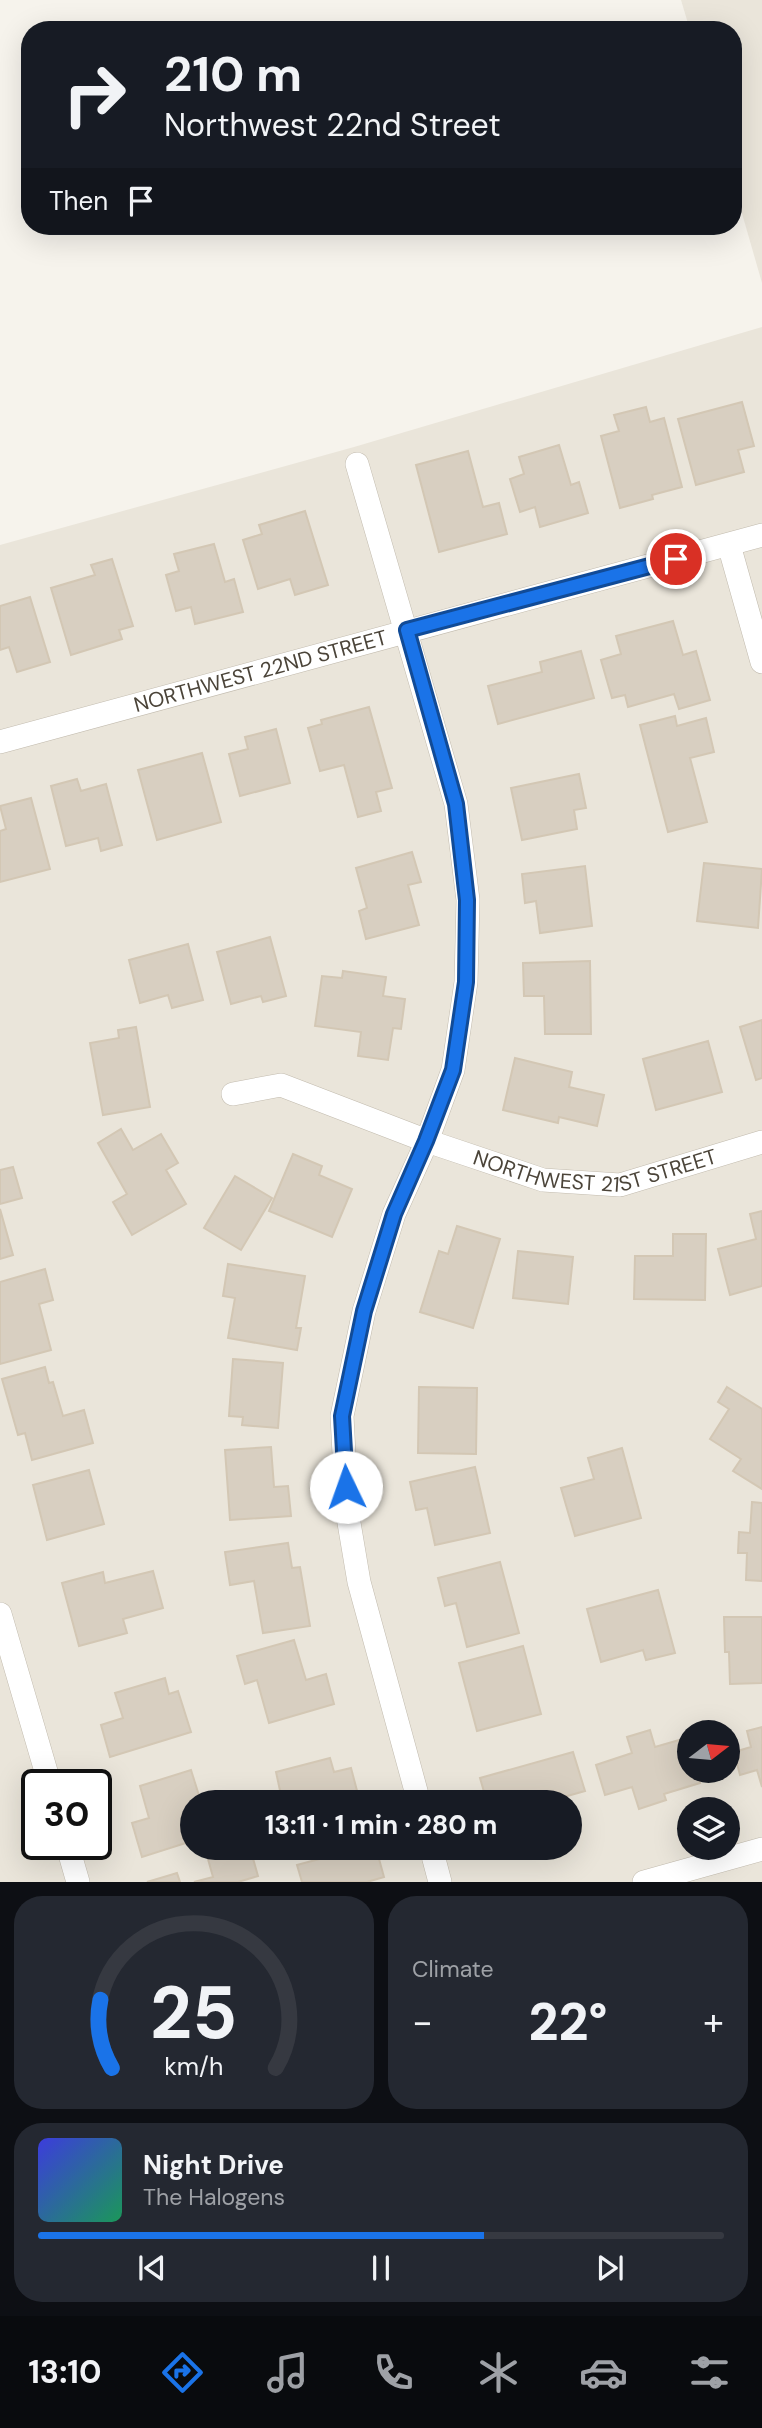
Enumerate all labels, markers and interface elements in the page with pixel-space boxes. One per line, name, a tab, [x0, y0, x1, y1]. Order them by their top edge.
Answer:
text: 210 m	[164, 42, 302, 106]
icon: right	[49, 49, 140, 140]
text: Northwest 22nd Street	[164, 104, 501, 146]
icon: arrive	[122, 182, 160, 220]
text: Then	[49, 184, 108, 218]
pin	[646, 529, 706, 589]
icon: arrive	[657, 540, 695, 578]
street label: NORTHWEST 22ND STREET	[131, 623, 390, 719]
street label: NORTHWEST 21ST STREET	[469, 1140, 719, 1166]
text: NORTHWEST 21ST STREET	[470, 1142, 720, 1199]
position arrow	[309, 1450, 383, 1524]
north arrow	[677, 1720, 740, 1783]
map controls	[677, 1720, 740, 1860]
speed limit sign: 30	[21, 1769, 112, 1860]
button: layers	[677, 1797, 740, 1860]
text: 13:11 · 1 min · 280 m	[265, 1808, 497, 1842]
text: Climate	[412, 1954, 494, 1984]
text: 25	[150, 1967, 238, 2062]
text: 22°	[528, 1988, 608, 2056]
text: −	[412, 1997, 433, 2047]
text: +	[703, 1997, 724, 2047]
text: km/h	[164, 2050, 224, 2083]
text: Night Drive	[143, 2148, 284, 2182]
text: The Halogens	[143, 2182, 285, 2212]
icon: previous	[133, 2249, 171, 2287]
icon: pause	[362, 2249, 400, 2287]
icon: next	[591, 2249, 629, 2287]
icon: directions	[158, 2348, 207, 2397]
icon: music	[263, 2348, 312, 2397]
icon: phone	[369, 2348, 418, 2397]
icon: climate	[474, 2348, 523, 2397]
icon: car	[579, 2348, 628, 2397]
icon: filters	[685, 2348, 734, 2397]
text: 13:10	[28, 2351, 101, 2393]

